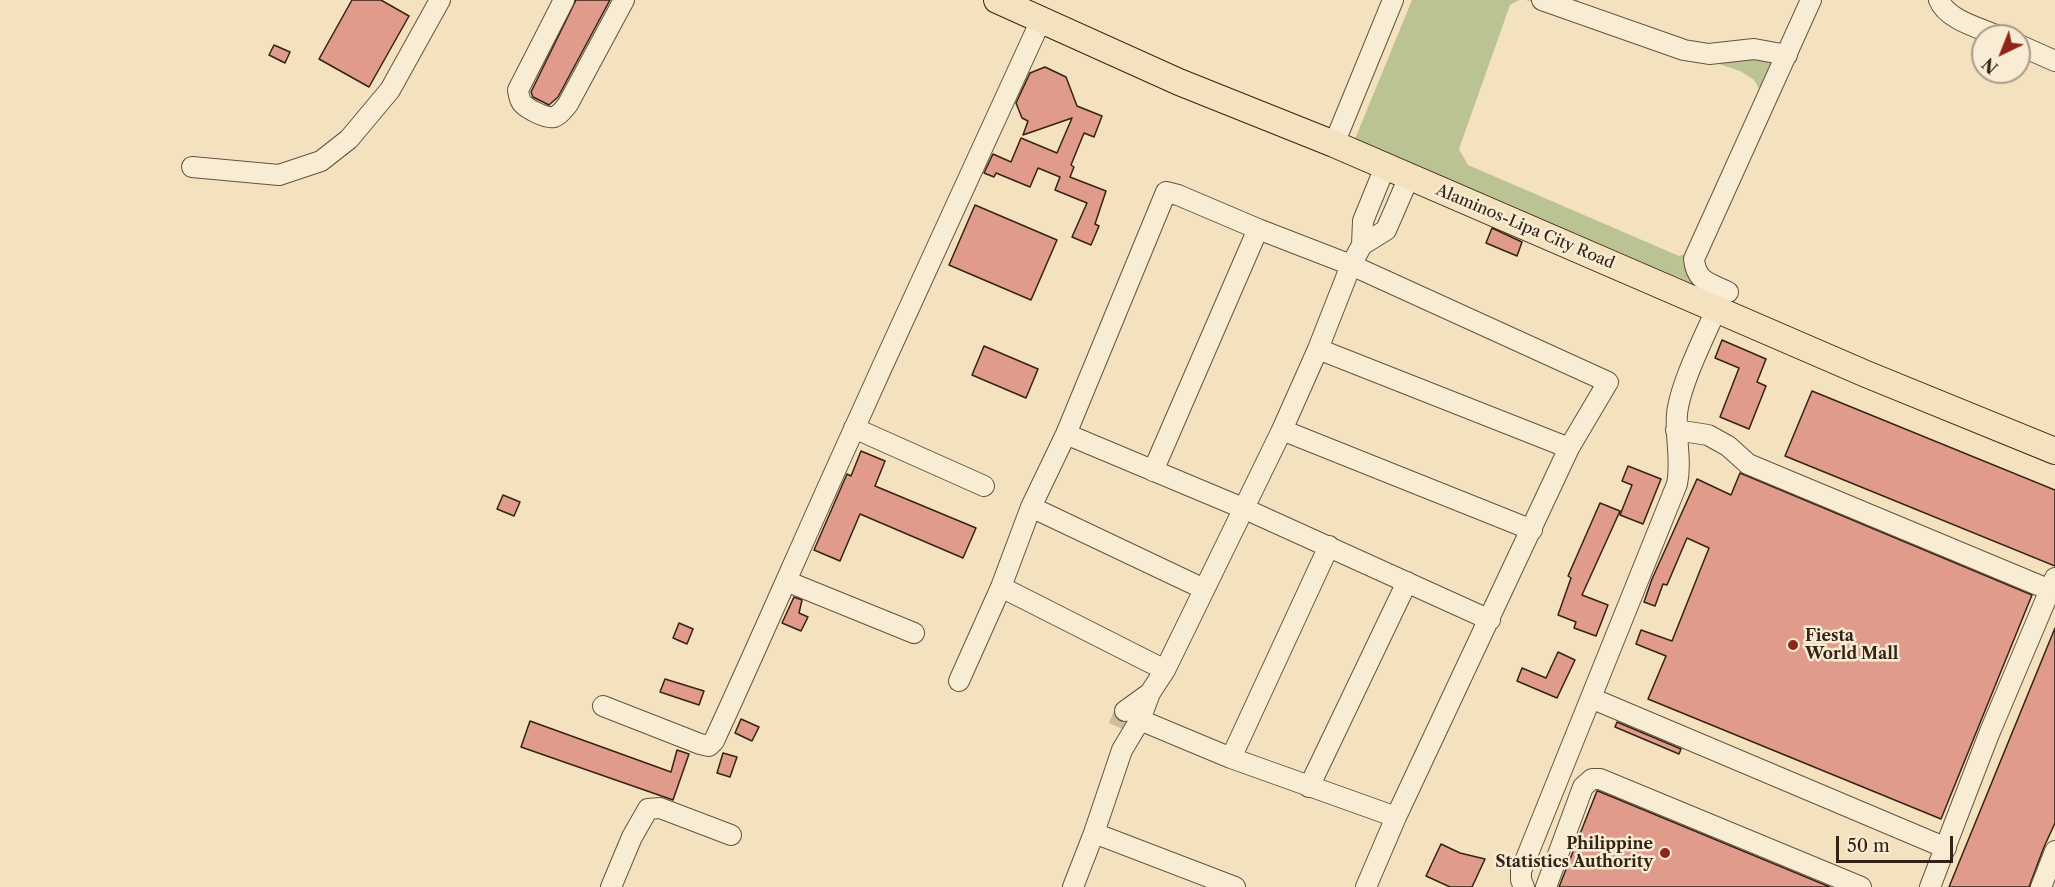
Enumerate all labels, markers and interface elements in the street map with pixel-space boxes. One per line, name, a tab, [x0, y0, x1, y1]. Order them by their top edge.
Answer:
north arrow	[1971, 24, 2031, 84]
text: N	[1978, 54, 2002, 78]
street label: Alaminos-Lipa City Road	[1433, 181, 1617, 273]
place label: Fiesta World Mall	[1805, 626, 1898, 664]
marker: Fiesta World Mall	[1786, 638, 1800, 652]
scale bar	[1839, 824, 1956, 862]
place label: Philippine Statistics Authority	[1495, 834, 1653, 872]
text: 50 m	[1847, 835, 1890, 857]
marker: Philippine Statistics Authority	[1658, 846, 1672, 860]

